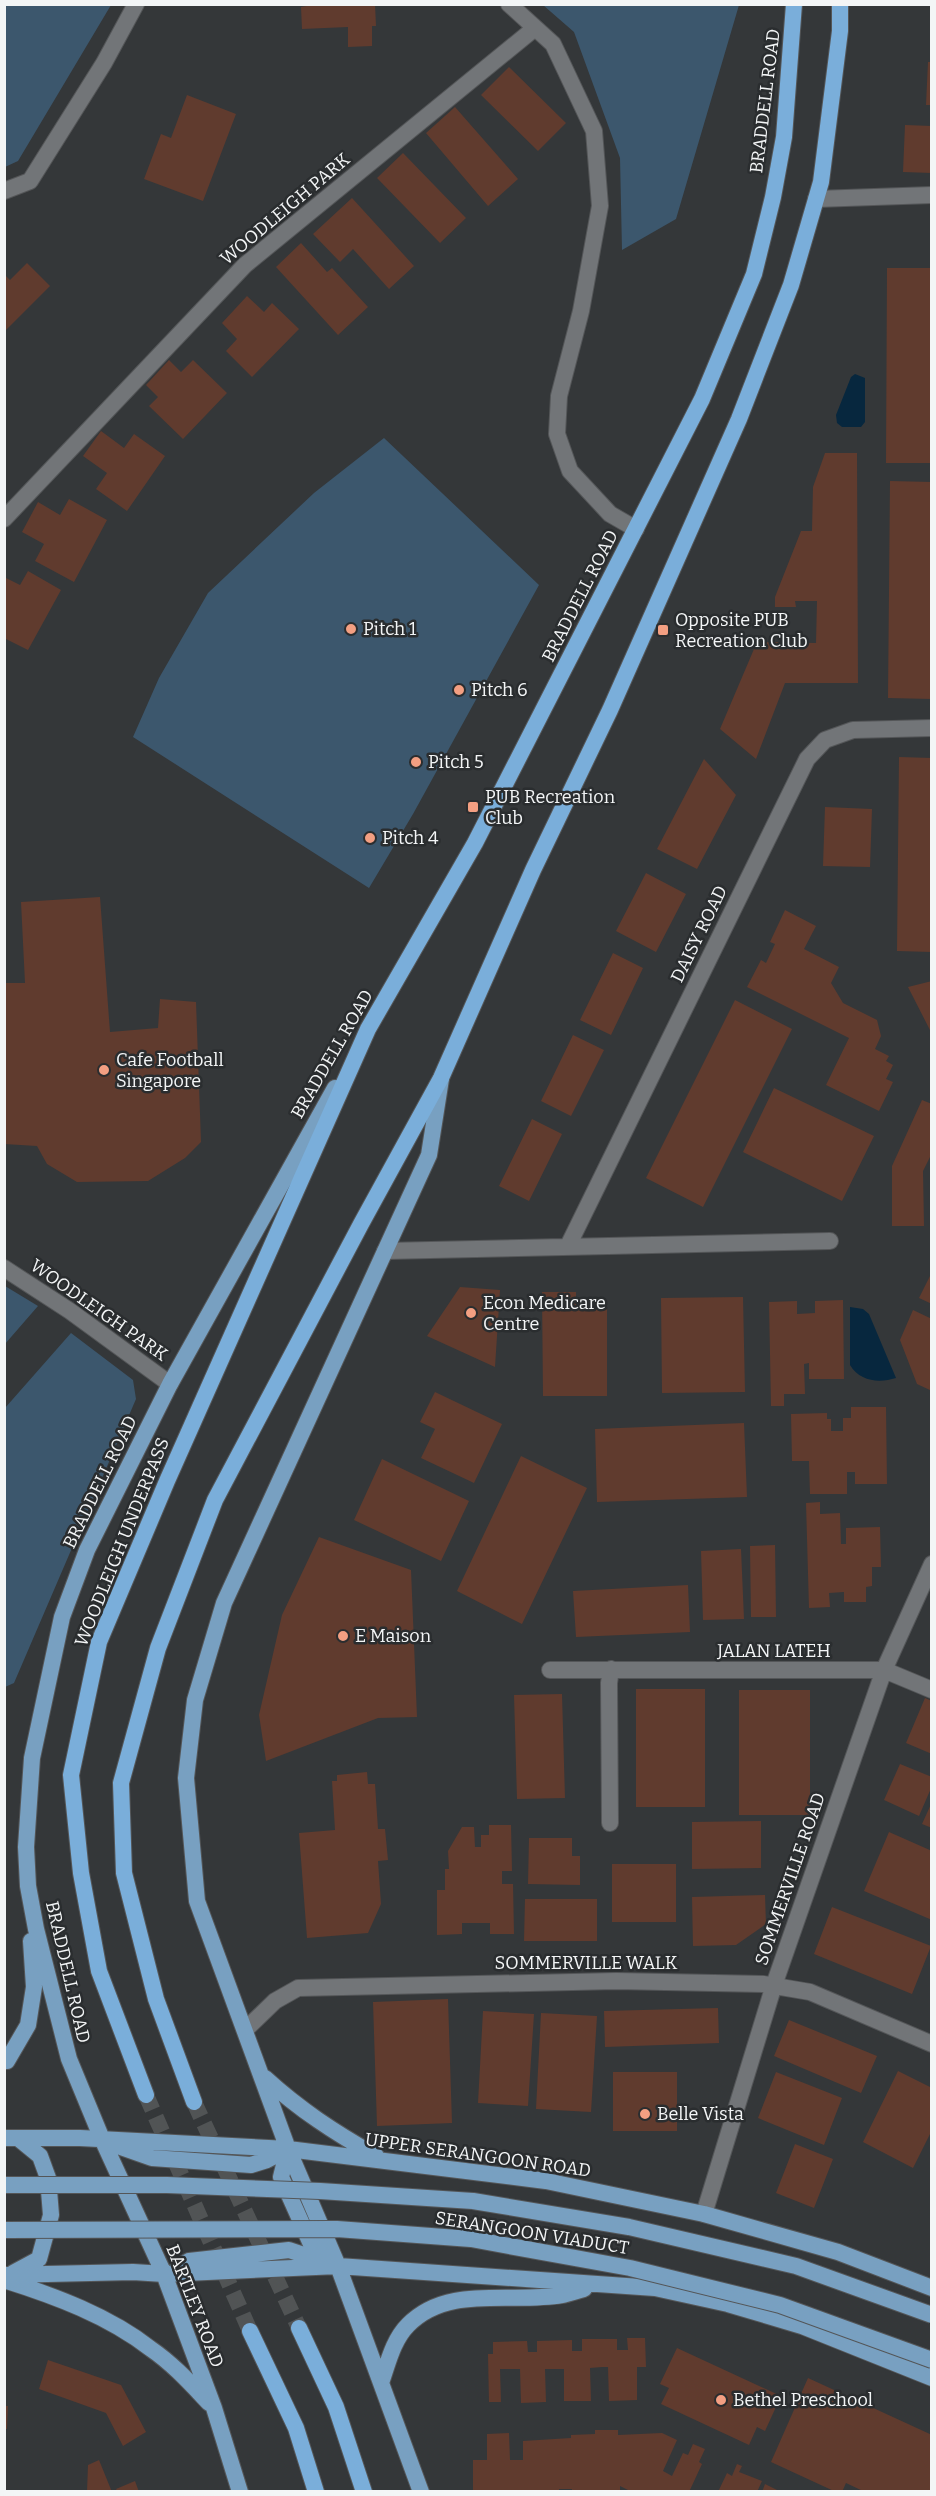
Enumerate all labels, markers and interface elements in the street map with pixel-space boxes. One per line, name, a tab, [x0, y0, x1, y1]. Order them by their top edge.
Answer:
street label: BRADDELL ROAD	[745, 28, 785, 174]
street label: WOODLEIGH PARK	[216, 148, 355, 270]
street label: BRADDELL ROAD	[537, 526, 623, 666]
place label: Opposite PUB Recreation Club	[675, 609, 808, 652]
place label: Pitch 1	[363, 618, 417, 640]
marker: Pitch 1	[344, 622, 358, 636]
marker: Opposite PUB Recreation Club	[656, 623, 670, 637]
place label: Pitch 6	[471, 679, 527, 701]
marker: Pitch 6	[452, 683, 466, 697]
place label: Pitch 5	[428, 751, 484, 773]
marker: Pitch 5	[409, 755, 423, 769]
place label: PUB Recreation Club	[485, 786, 616, 829]
marker: PUB Recreation Club	[466, 800, 480, 814]
place label: Pitch 4	[382, 827, 439, 849]
marker: Pitch 4	[363, 831, 377, 845]
street label: DAISY ROAD	[666, 882, 732, 986]
street label: BRADDELL ROAD	[286, 986, 378, 1122]
place label: Cafe Football Singapore	[116, 1049, 224, 1092]
marker: Cafe Football Singapore	[97, 1063, 111, 1077]
street label: WOODLEIGH PARK	[26, 1254, 172, 1366]
place label: Econ Medicare Centre	[483, 1292, 606, 1335]
marker: Econ Medicare Centre	[464, 1306, 478, 1320]
street label: BRADDELL ROAD	[58, 1412, 142, 1552]
street label: WOODLEIGH UNDERPASS	[70, 1434, 174, 1650]
place label: E Maison	[355, 1625, 432, 1647]
marker: E Maison	[336, 1629, 350, 1643]
street label: JALAN LATEH	[716, 1640, 831, 1662]
street label: SOMMERVILLE ROAD	[750, 1790, 830, 1968]
street label: BRADDELL ROAD	[41, 1899, 95, 2045]
street label: SOMMERVILLE WALK	[494, 1952, 678, 1974]
place label: Belle Vista	[657, 2103, 744, 2125]
marker: Belle Vista	[638, 2107, 652, 2121]
street label: UPPER SERANGOON ROAD	[364, 2128, 592, 2182]
street label: SERANGOON VIADUCT	[434, 2207, 631, 2259]
street label: BARTLEY ROAD	[161, 2241, 229, 2371]
place label: Bethel Preschool	[733, 2389, 873, 2411]
marker: Bethel Preschool	[714, 2393, 728, 2407]

